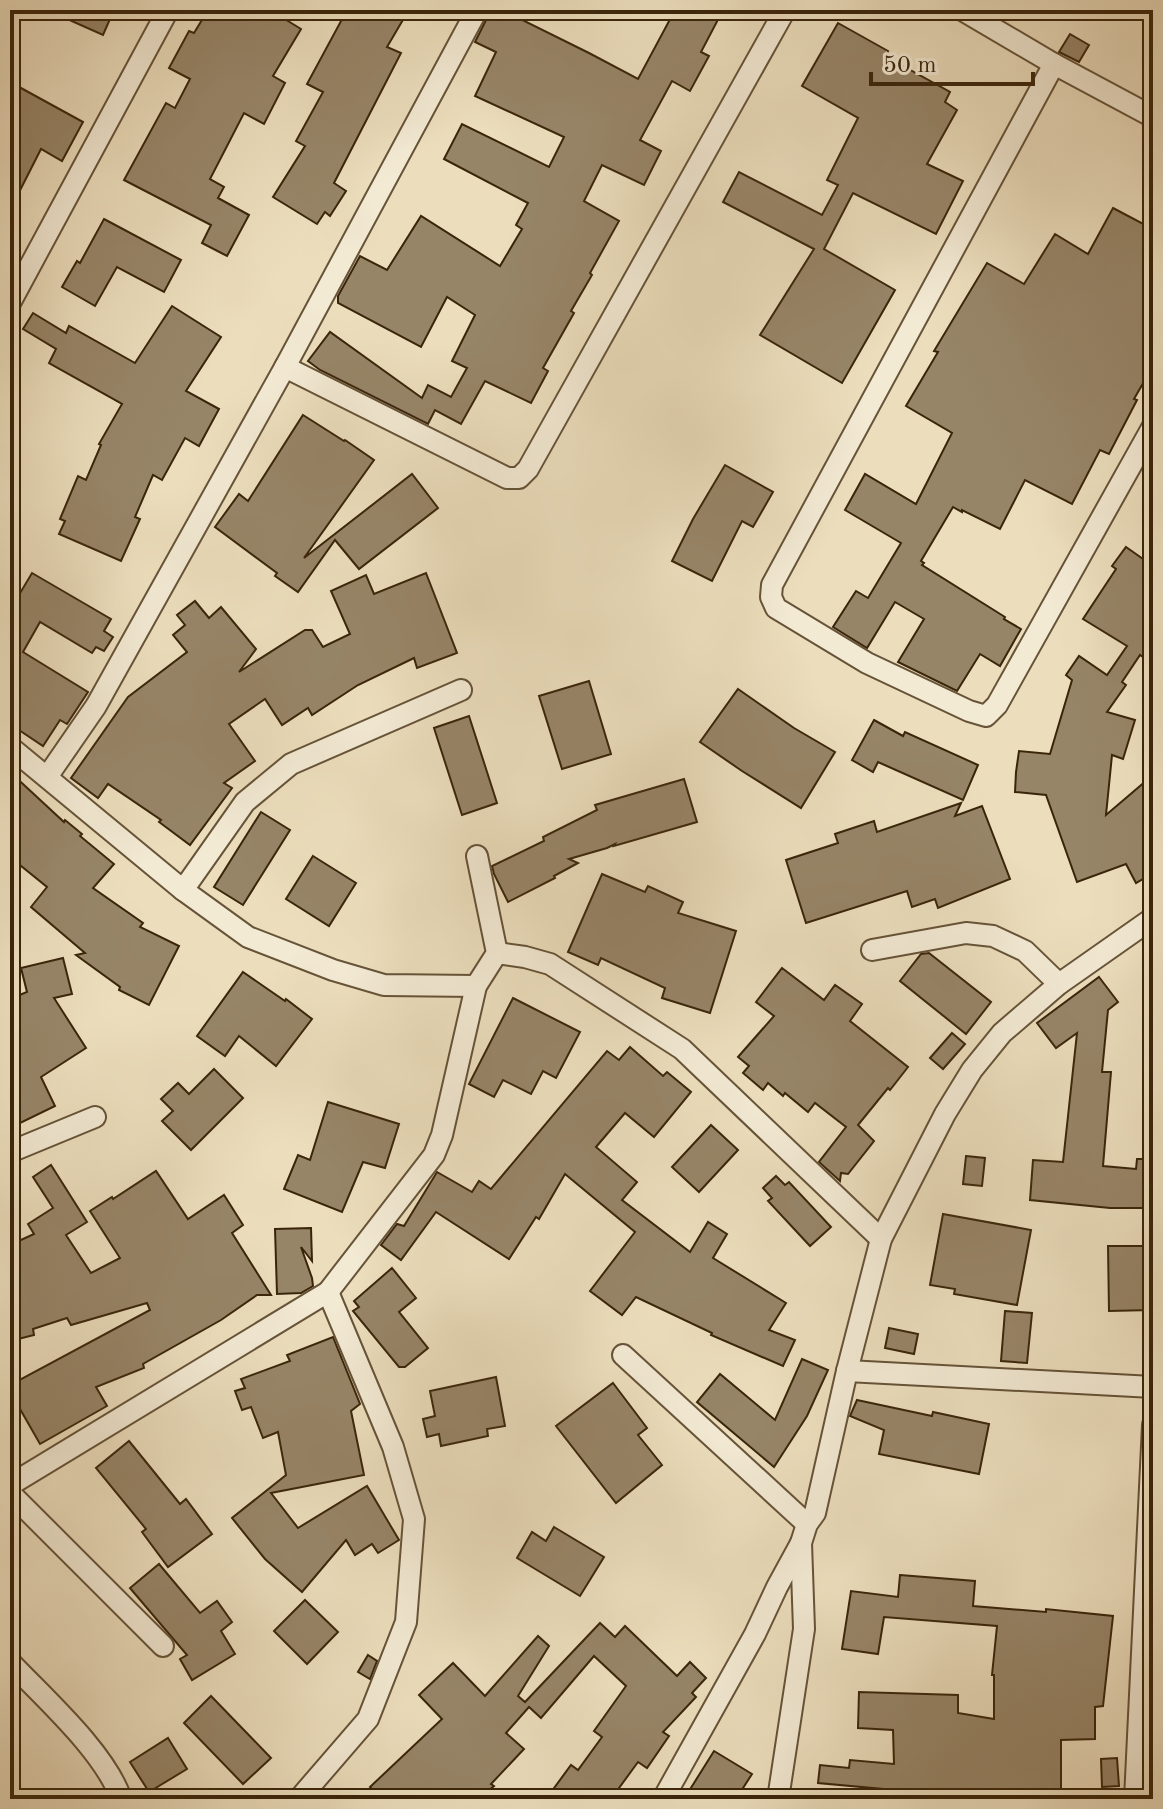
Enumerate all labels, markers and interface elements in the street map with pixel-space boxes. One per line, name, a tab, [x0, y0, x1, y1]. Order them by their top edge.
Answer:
scale bar	[871, 36, 1033, 86]
text: 50 m	[883, 54, 937, 78]

